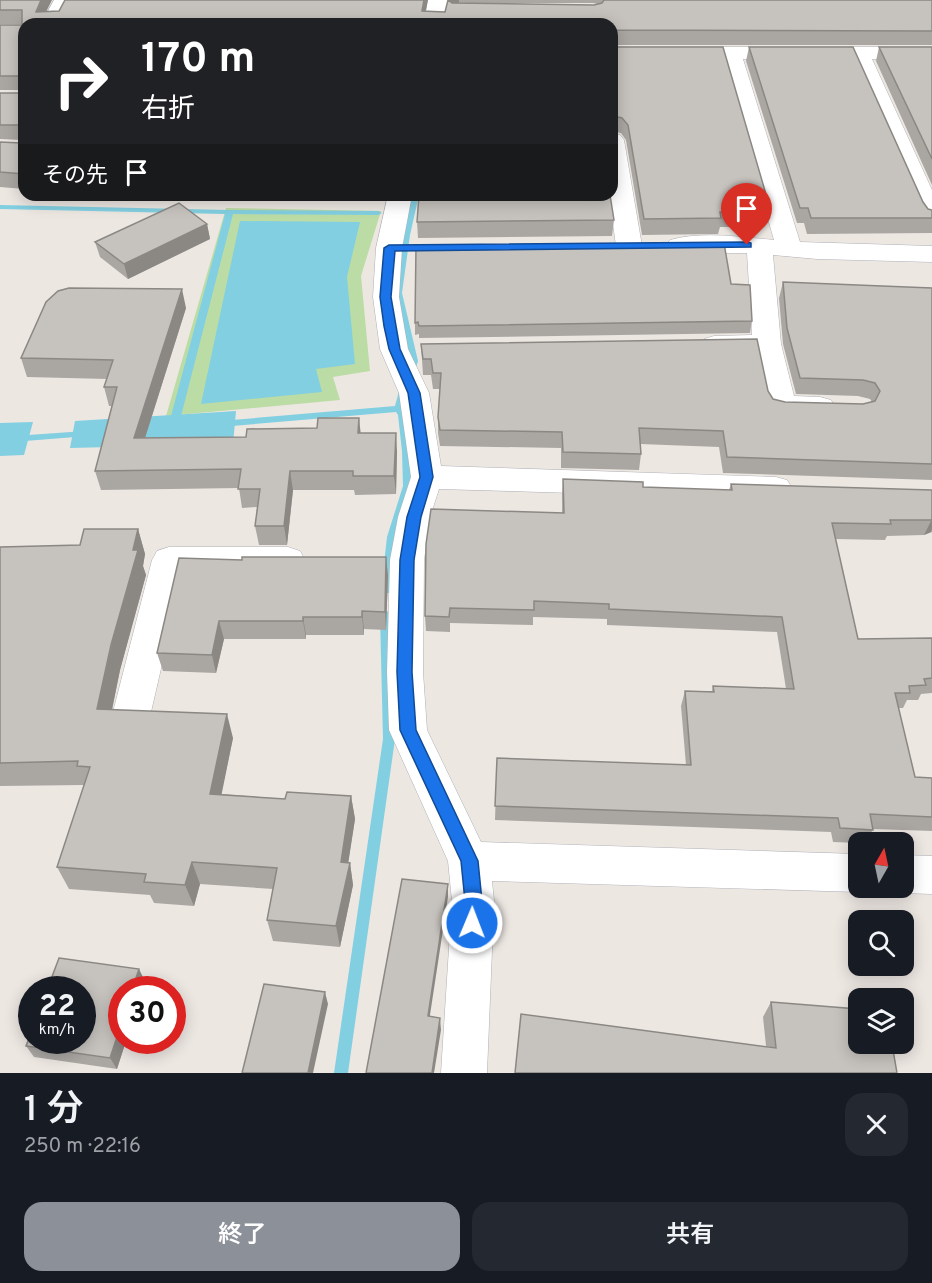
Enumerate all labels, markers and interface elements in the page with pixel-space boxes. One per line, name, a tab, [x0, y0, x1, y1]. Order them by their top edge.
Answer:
text: 170 m	[141, 34, 255, 87]
icon: right	[42, 42, 120, 120]
text: 右折	[141, 93, 195, 127]
icon: arrive	[120, 156, 153, 189]
text: その先	[42, 163, 108, 190]
pin	[721, 183, 772, 245]
icon: arrive	[730, 192, 763, 225]
north arrow	[848, 832, 914, 898]
map controls	[848, 832, 914, 1054]
position arrow	[440, 891, 504, 955]
button: search	[848, 910, 914, 976]
speed limit sign: 30	[108, 976, 186, 1054]
button: layers	[848, 988, 914, 1054]
text: 22	[39, 989, 75, 1026]
text: km/h	[39, 1021, 75, 1040]
text: 1 分	[24, 1088, 83, 1134]
button: close	[845, 1093, 908, 1156]
text: 250 m · 22:16	[24, 1134, 141, 1160]
button: 終了	[24, 1202, 460, 1271]
button: 共有	[472, 1202, 908, 1271]

